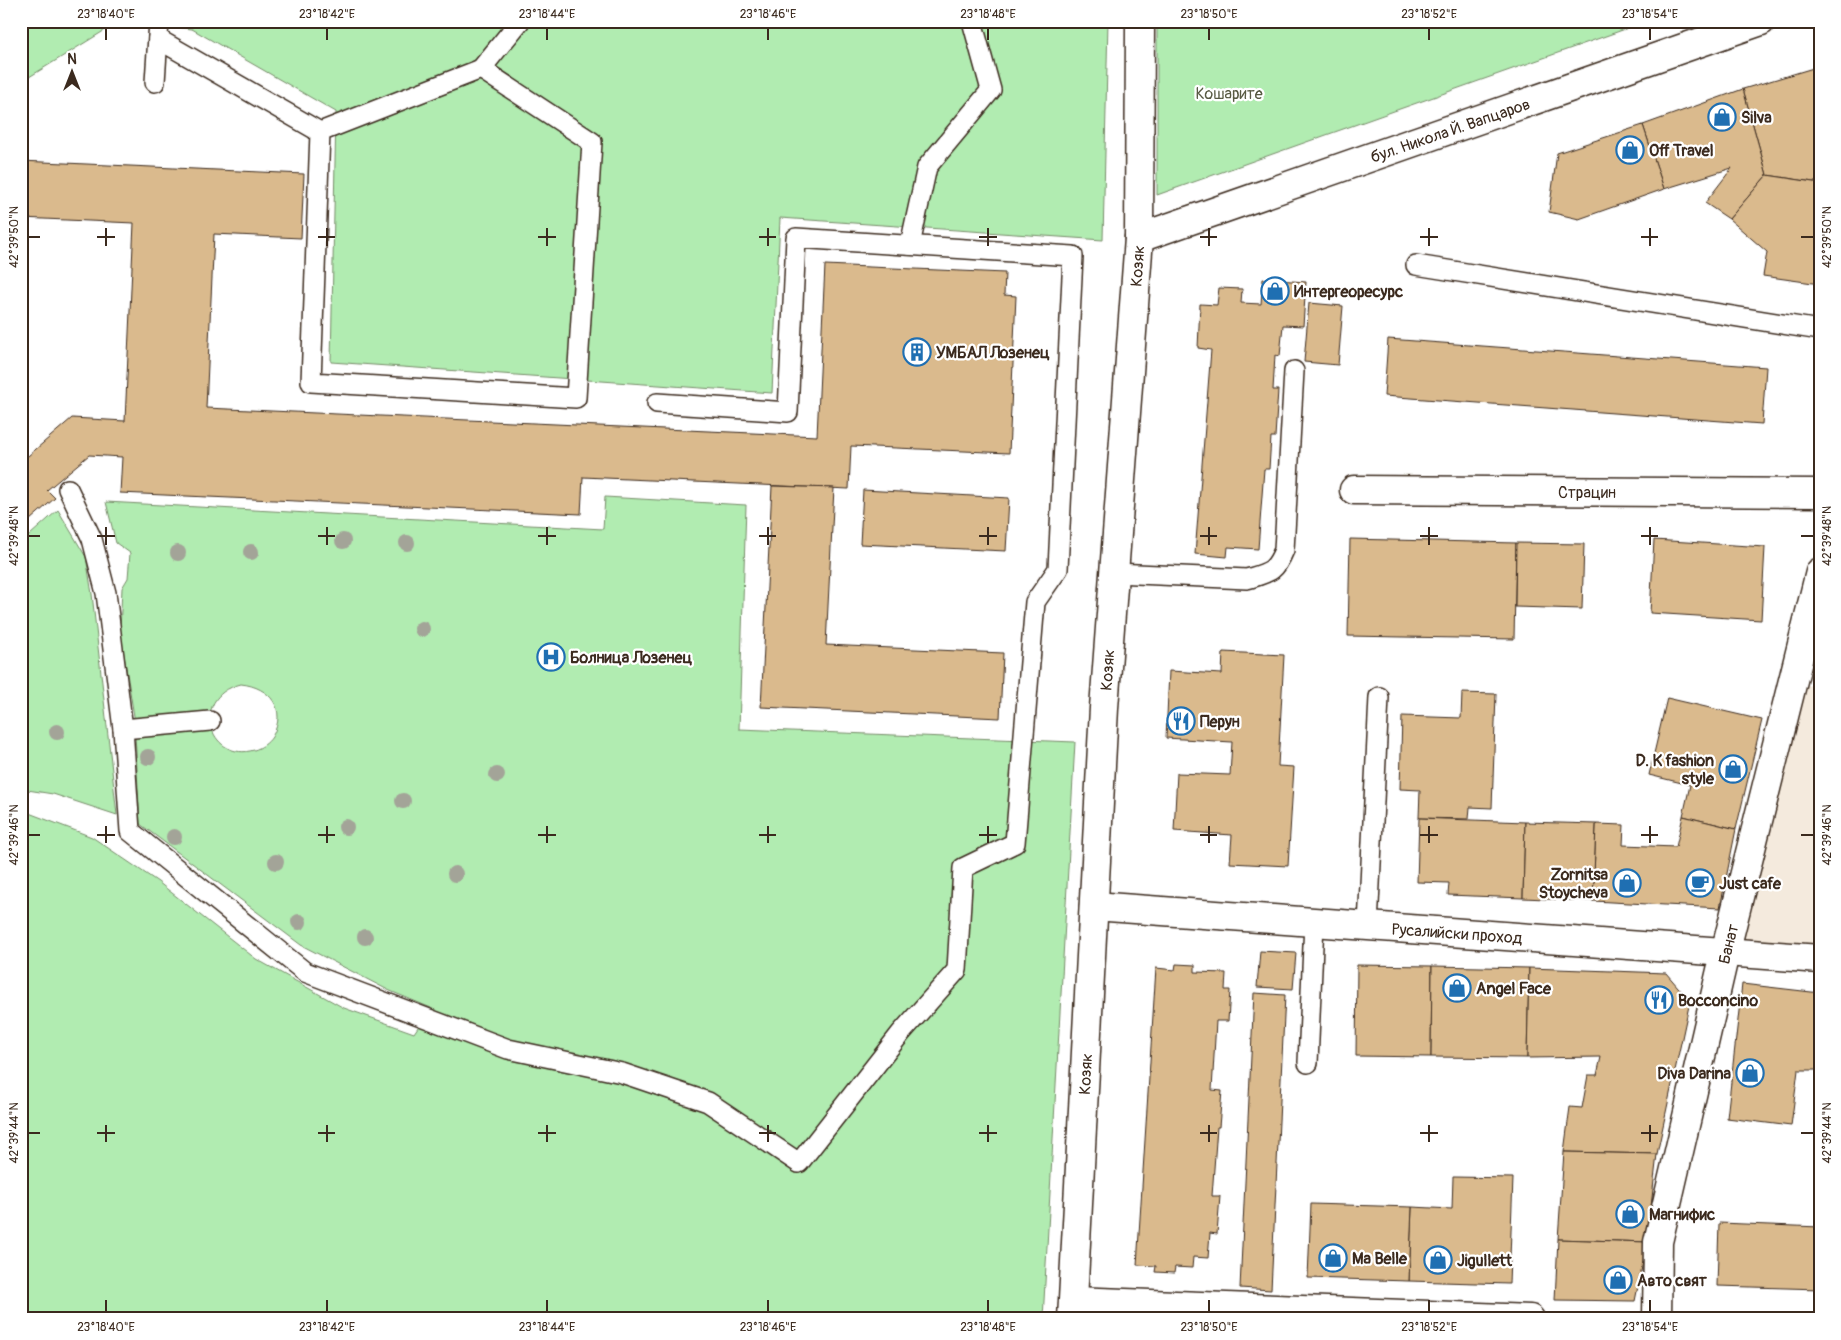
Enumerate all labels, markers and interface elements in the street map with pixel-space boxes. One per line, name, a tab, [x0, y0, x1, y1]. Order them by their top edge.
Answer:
text: 23°18'40"E	[77, 7, 135, 22]
text: 23°18'42"E	[299, 7, 355, 22]
text: 23°18'44"E	[519, 7, 575, 22]
text: 23°18'46"E	[740, 7, 796, 22]
text: 23°18'48"E	[960, 7, 1016, 22]
text: 23°18'50"E	[1180, 7, 1238, 22]
text: 23°18'52"E	[1401, 7, 1457, 22]
text: 23°18'54"E	[1622, 7, 1678, 22]
north arrow	[48, 48, 98, 98]
text: N	[67, 51, 77, 68]
park label: Кошарите	[1195, 84, 1263, 104]
street label: бул. Никола Й. Вапцаров	[1368, 94, 1533, 168]
shop icon: Silva	[1707, 102, 1737, 132]
place label: Silva	[1741, 108, 1772, 128]
shop icon: Off Travel	[1615, 135, 1645, 165]
place label: Off Travel	[1649, 141, 1714, 161]
text: 42°39'50"N	[7, 206, 22, 268]
text: 42°39'50"N	[1820, 206, 1835, 268]
street label: Козяк	[1127, 245, 1149, 287]
shop icon: Интергеоресурс	[1260, 276, 1290, 306]
place label: Интергеоресурс	[1294, 282, 1403, 302]
building icon: УМБАЛ Лозенец	[902, 337, 932, 367]
place label: УМБАЛ Лозенец	[936, 343, 1050, 363]
street label: Страцин	[1558, 483, 1616, 503]
text: 42°39'48"N	[7, 506, 22, 566]
text: 42°39'48"N	[1820, 506, 1835, 566]
hospital icon: Болница Лозенец	[536, 642, 566, 672]
place label: Болница Лозенец	[570, 648, 692, 668]
street label: Козяк	[1097, 649, 1119, 691]
restaurant icon: Перун	[1166, 706, 1196, 736]
place label: Перун	[1200, 712, 1240, 732]
place label: D. K fashion style	[1635, 751, 1715, 789]
shop icon: D. K fashion style	[1718, 754, 1748, 784]
text: 42°39'46"N	[7, 804, 22, 866]
text: 42°39'46"N	[1820, 804, 1835, 866]
place label: Zornitsa Stoycheva	[1539, 865, 1609, 903]
shop icon: Zornitsa Stoycheva	[1612, 868, 1642, 898]
cafe icon: Just cafe	[1685, 868, 1715, 898]
place label: Just cafe	[1719, 874, 1782, 894]
street label: Русалийски проход	[1391, 919, 1523, 949]
street label: Банат	[1714, 922, 1744, 966]
shop icon: Angel Face	[1442, 973, 1472, 1003]
place label: Angel Face	[1476, 979, 1552, 999]
restaurant icon: Bocconcino	[1644, 985, 1674, 1015]
place label: Bocconcino	[1678, 991, 1759, 1011]
street label: Козяк	[1075, 1053, 1097, 1095]
shop icon: Diva Darina	[1735, 1058, 1765, 1088]
place label: Diva Darina	[1657, 1064, 1732, 1084]
text: 42°39'44"N	[7, 1102, 22, 1164]
text: 42°39'44"N	[1820, 1102, 1835, 1164]
shop icon: Магнифис	[1615, 1199, 1645, 1229]
place label: Магнифис	[1649, 1205, 1715, 1225]
shop icon: Ma Belle	[1318, 1243, 1348, 1273]
shop icon: Jigullett	[1423, 1245, 1453, 1275]
place label: Ma Belle	[1352, 1249, 1408, 1269]
place label: Jigullett	[1457, 1251, 1513, 1271]
shop icon: Авто свят	[1603, 1265, 1633, 1295]
place label: Авто свят	[1637, 1271, 1708, 1291]
text: 23°18'40"E	[77, 1320, 135, 1335]
text: 23°18'42"E	[299, 1320, 355, 1335]
text: 23°18'44"E	[519, 1320, 575, 1335]
text: 23°18'46"E	[740, 1320, 796, 1335]
text: 23°18'48"E	[960, 1320, 1016, 1335]
text: 23°18'50"E	[1180, 1320, 1238, 1335]
text: 23°18'52"E	[1401, 1320, 1457, 1335]
text: 23°18'54"E	[1622, 1320, 1678, 1335]

